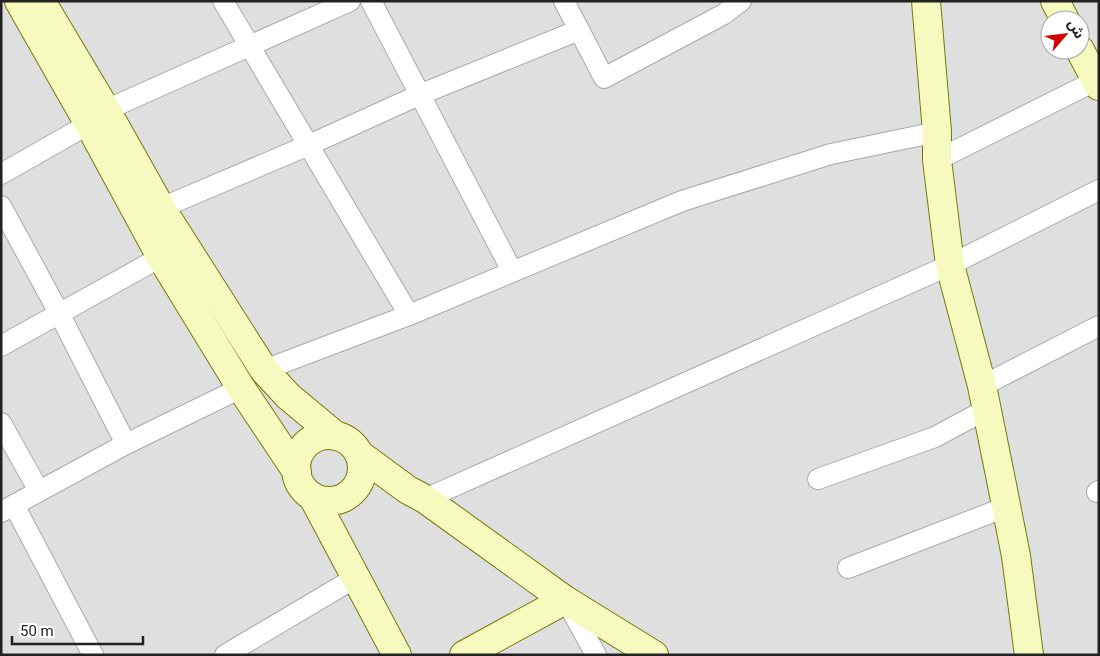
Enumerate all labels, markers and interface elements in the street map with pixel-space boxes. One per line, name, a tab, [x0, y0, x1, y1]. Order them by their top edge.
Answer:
north arrow	[1040, 10, 1090, 60]
text: ش	[1065, 17, 1088, 41]
scale bar	[12, 614, 144, 646]
text: 50 m	[20, 622, 54, 640]

